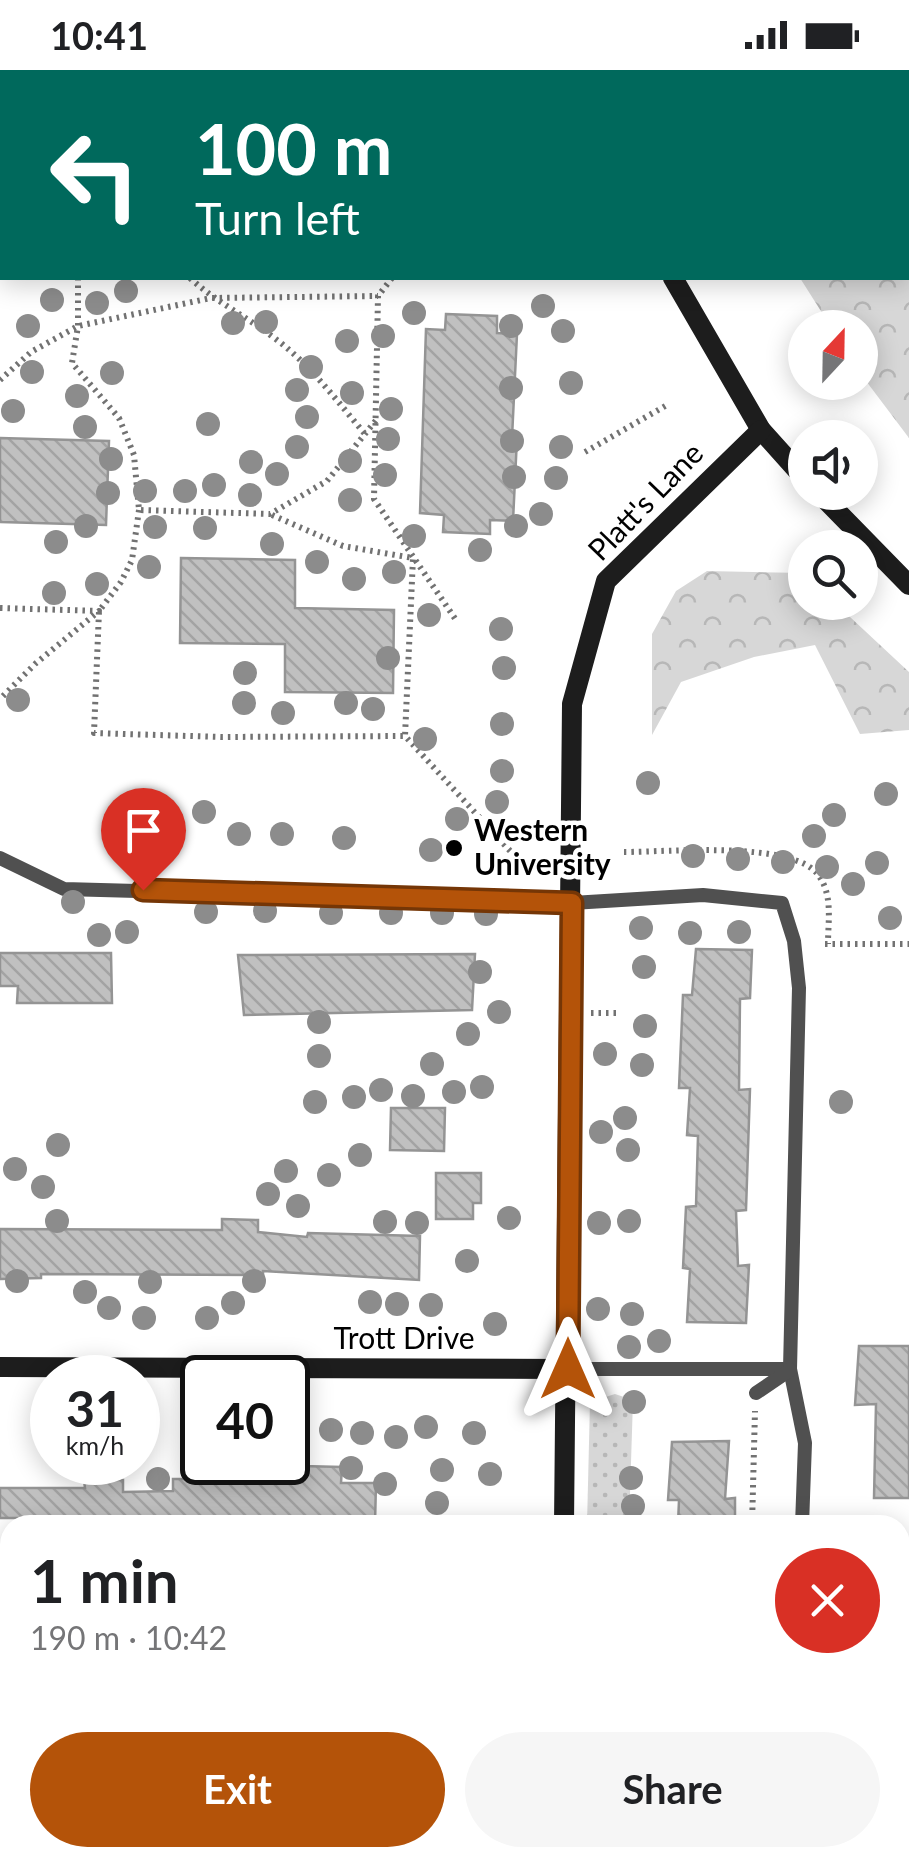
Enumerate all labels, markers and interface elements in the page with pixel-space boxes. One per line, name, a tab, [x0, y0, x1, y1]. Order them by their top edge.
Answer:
text: 10:41	[50, 12, 148, 58]
text: 100 m	[195, 106, 392, 190]
icon: left	[30, 110, 160, 240]
text: Turn left	[195, 191, 360, 245]
north arrow	[788, 310, 878, 400]
map controls	[788, 310, 878, 620]
button: sound	[788, 420, 878, 510]
street label: Platt's Lane	[580, 434, 709, 567]
button: search	[788, 530, 878, 620]
pin	[101, 788, 186, 891]
icon: arrive	[116, 803, 171, 858]
place label: Western University	[474, 811, 611, 881]
marker: Western University	[443, 837, 465, 859]
position arrow	[516, 1317, 620, 1421]
street label: Trott Drive	[333, 1319, 475, 1355]
speed limit sign: 40	[180, 1355, 310, 1485]
text: 31	[66, 1378, 124, 1438]
text: km/h	[66, 1430, 124, 1460]
text: 1 min	[30, 1544, 179, 1616]
button: close	[775, 1548, 880, 1653]
text: 190 m · 10:42	[30, 1618, 227, 1657]
button: Exit	[30, 1732, 445, 1847]
button: Share	[465, 1732, 880, 1847]

